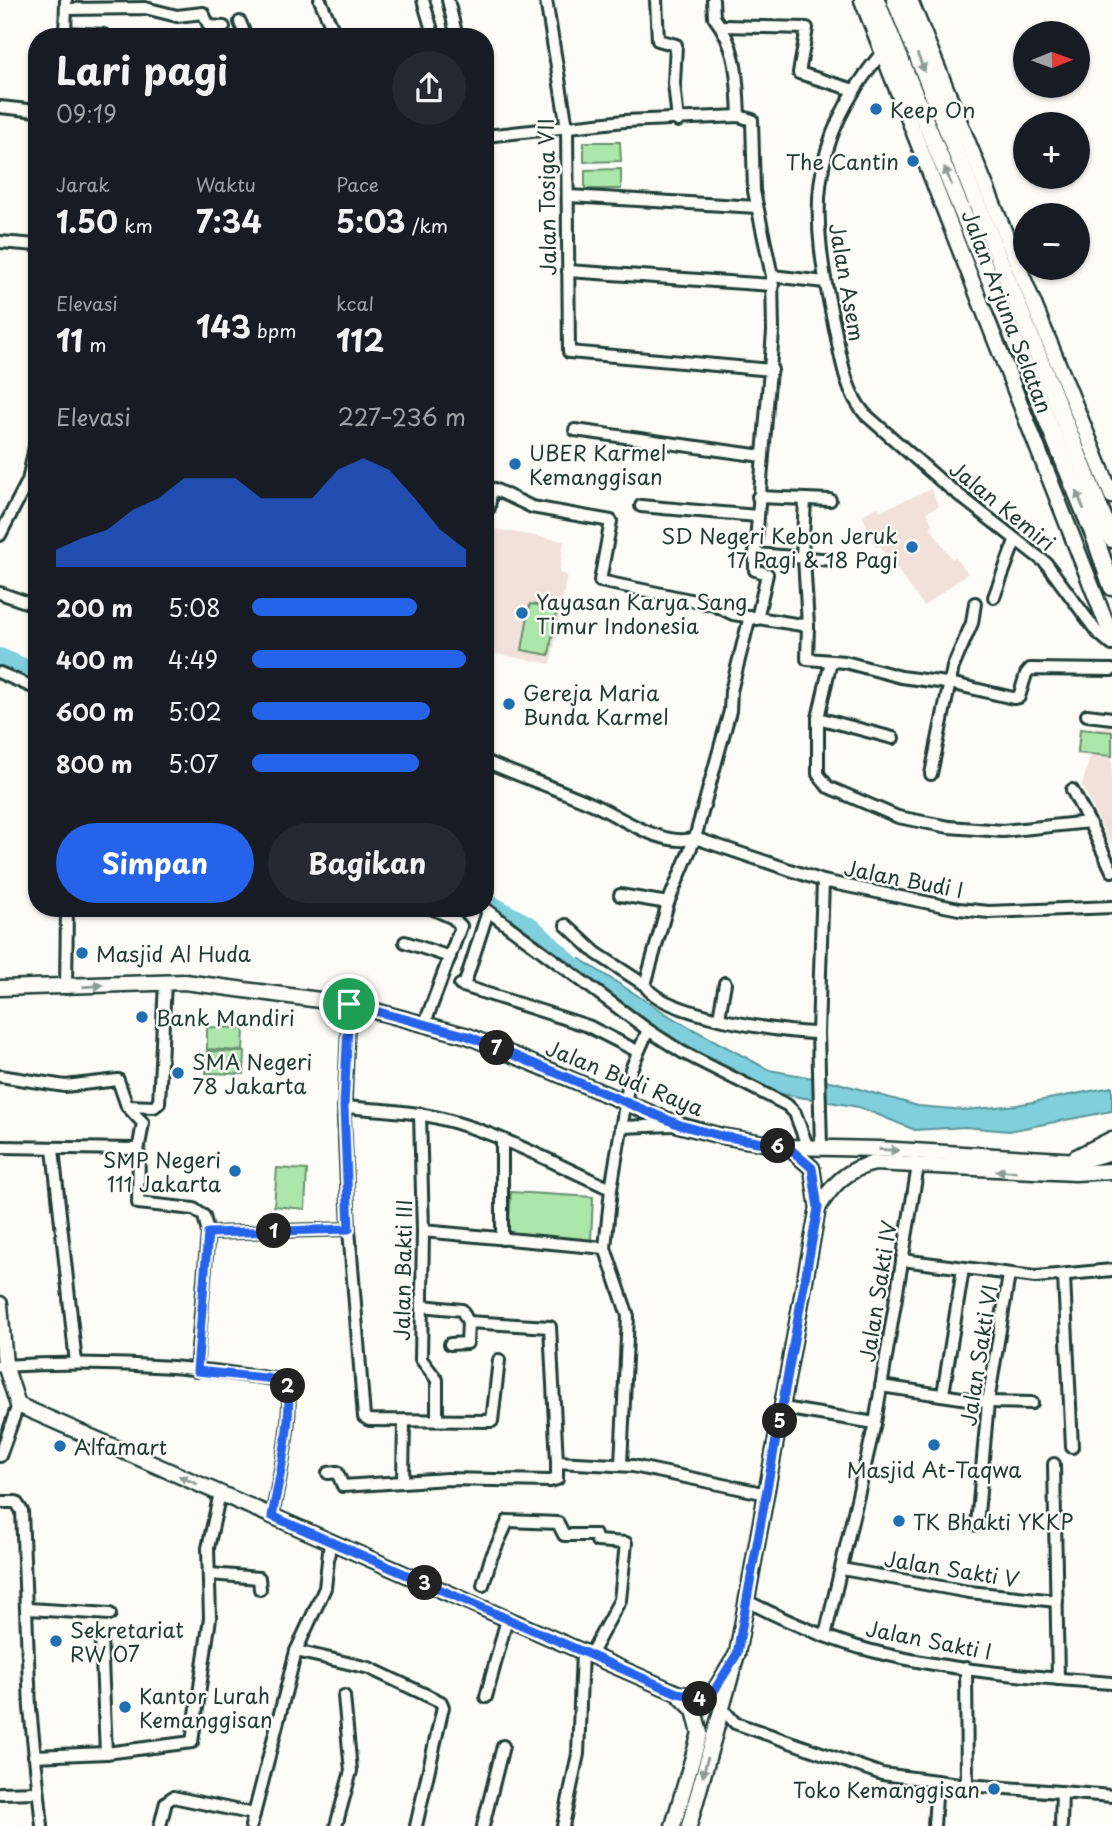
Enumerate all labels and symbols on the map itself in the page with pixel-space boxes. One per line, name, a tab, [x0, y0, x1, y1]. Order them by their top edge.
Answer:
north arrow	[1013, 21, 1090, 98]
one-way arrow	[915, 53, 926, 74]
place label: Keep On	[890, 93, 975, 125]
marker: Keep On	[868, 101, 884, 117]
street label: Jalan Tosiga VII	[529, 118, 563, 276]
place label: The Cantin	[786, 145, 899, 177]
marker: The Cantin	[905, 153, 921, 169]
one-way arrow	[942, 165, 953, 186]
street label: Jalan Arjuna Selatan	[954, 205, 1062, 417]
street label: Jalan Asem	[822, 220, 874, 344]
place label: UBER Karmel Kemanggisan	[529, 436, 666, 492]
street label: Jalan Kemiri	[943, 452, 1063, 558]
marker: UBER Karmel Kemanggisan	[507, 456, 523, 472]
one-way arrow	[1074, 490, 1085, 511]
place label: SD Negeri Kebon Jeruk 17 Pagi & 18 Pagi	[661, 519, 898, 575]
marker: SD Negeri Kebon Jeruk 17 Pagi & 18 Pagi	[904, 539, 920, 555]
place label: Yayasan Karya Sang Timur Indonesia	[536, 585, 747, 641]
marker: Yayasan Karya Sang Timur Indonesia	[514, 605, 530, 621]
place label: Gereja Maria Bunda Karmel	[523, 676, 669, 732]
marker: Gereja Maria Bunda Karmel	[501, 696, 517, 712]
street label: Jalan Budi I	[842, 851, 966, 905]
place label: Masjid Al Huda	[96, 937, 251, 969]
marker: Masjid Al Huda	[74, 945, 90, 961]
pin	[319, 974, 379, 1034]
one-way arrow	[82, 980, 104, 991]
place label: Bank Mandiri	[156, 1001, 295, 1033]
marker: Bank Mandiri	[134, 1009, 150, 1025]
pin: 7	[480, 1030, 514, 1066]
street label: Jalan Budi Raya	[541, 1031, 709, 1123]
place label: SMA Negeri 78 Jakarta	[192, 1045, 312, 1101]
marker: SMA Negeri 78 Jakarta	[170, 1065, 186, 1081]
pin: 6	[760, 1128, 796, 1164]
place label: SMP Negeri 111 Jakarta	[103, 1143, 222, 1199]
one-way arrow	[878, 1144, 900, 1155]
marker: SMP Negeri 111 Jakarta	[227, 1163, 243, 1179]
one-way arrow	[995, 1165, 1017, 1176]
street label: Jalan Bakti III	[385, 1199, 419, 1341]
pin: 1	[256, 1214, 292, 1248]
street label: Jalan Sakti IV	[850, 1218, 904, 1364]
street label: Jalan Sakti VI	[951, 1282, 1005, 1428]
pin: 2	[270, 1368, 306, 1404]
pin: 5	[762, 1404, 798, 1438]
place label: Alfamart	[74, 1430, 167, 1462]
marker: Masjid At-Taqwa	[926, 1437, 942, 1453]
marker: Alfamart	[52, 1438, 68, 1454]
place label: Masjid At-Taqwa	[847, 1453, 1021, 1485]
one-way arrow	[177, 1474, 198, 1485]
place label: TK Bhakti YKKP	[913, 1505, 1073, 1537]
marker: TK Bhakti YKKP	[891, 1513, 907, 1529]
street label: Jalan Sakti V	[882, 1542, 1022, 1594]
pin: 3	[408, 1566, 442, 1600]
street label: Jalan Sakti I	[863, 1611, 995, 1667]
place label: Sekretariat RW 07	[70, 1613, 184, 1669]
marker: Sekretariat RW 07	[48, 1633, 64, 1649]
place label: Kantor Lurah Kemanggisan	[139, 1679, 273, 1735]
pin: 4	[682, 1682, 718, 1716]
marker: Kantor Lurah Kemanggisan	[117, 1699, 133, 1715]
one-way arrow	[700, 1757, 710, 1778]
place label: Toko Kemanggisan	[793, 1773, 980, 1805]
marker: Toko Kemanggisan	[986, 1781, 1002, 1797]

